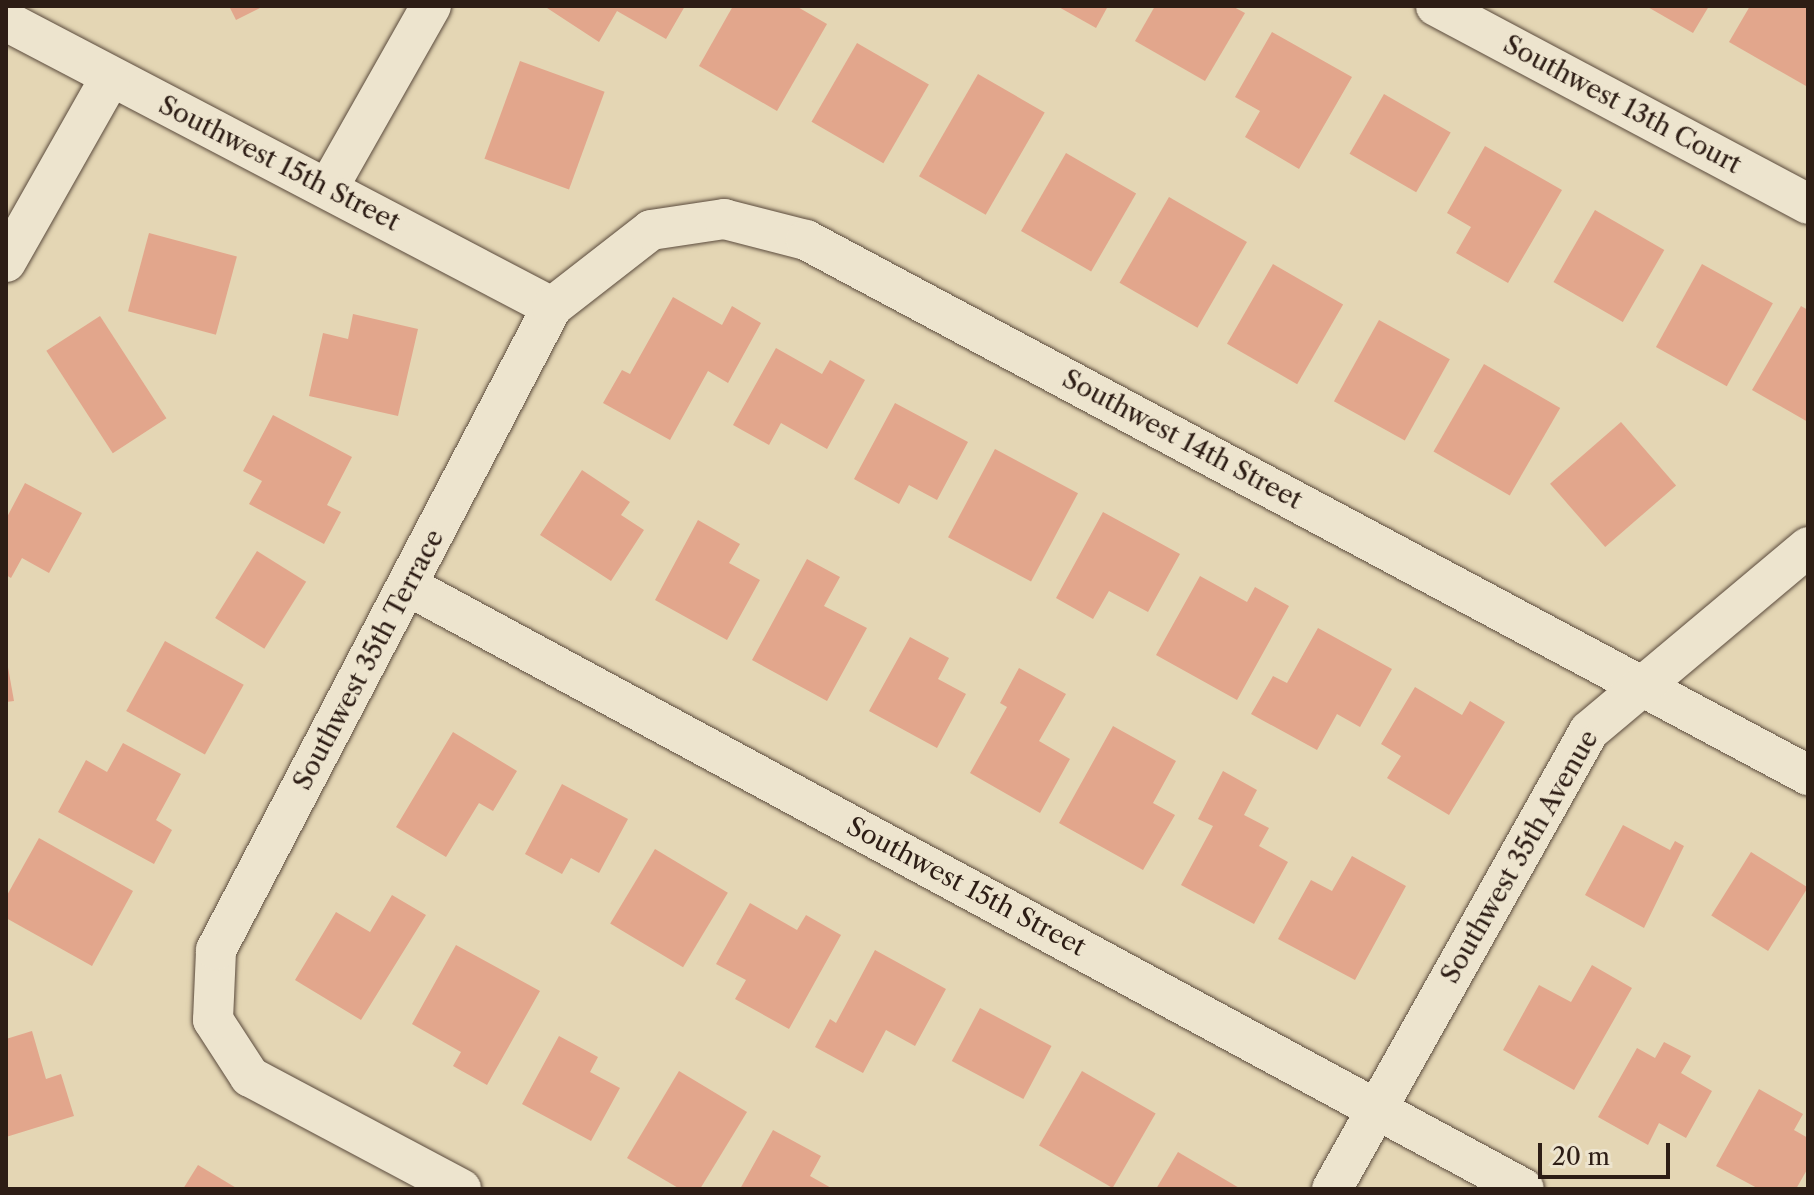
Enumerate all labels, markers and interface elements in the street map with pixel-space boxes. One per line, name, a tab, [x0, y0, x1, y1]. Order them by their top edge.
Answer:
street label: Southwest 13th Court	[1498, 29, 1746, 181]
street label: Southwest 15th Street	[153, 90, 405, 238]
street label: Southwest 14th Street	[1057, 364, 1307, 516]
street label: Southwest 35th Terrace	[287, 524, 451, 796]
street label: Southwest 35th Avenue	[1434, 724, 1606, 990]
street label: Southwest 15th Street	[841, 811, 1091, 963]
scale bar	[1542, 1127, 1674, 1177]
text: 20 m	[1552, 1142, 1610, 1171]

